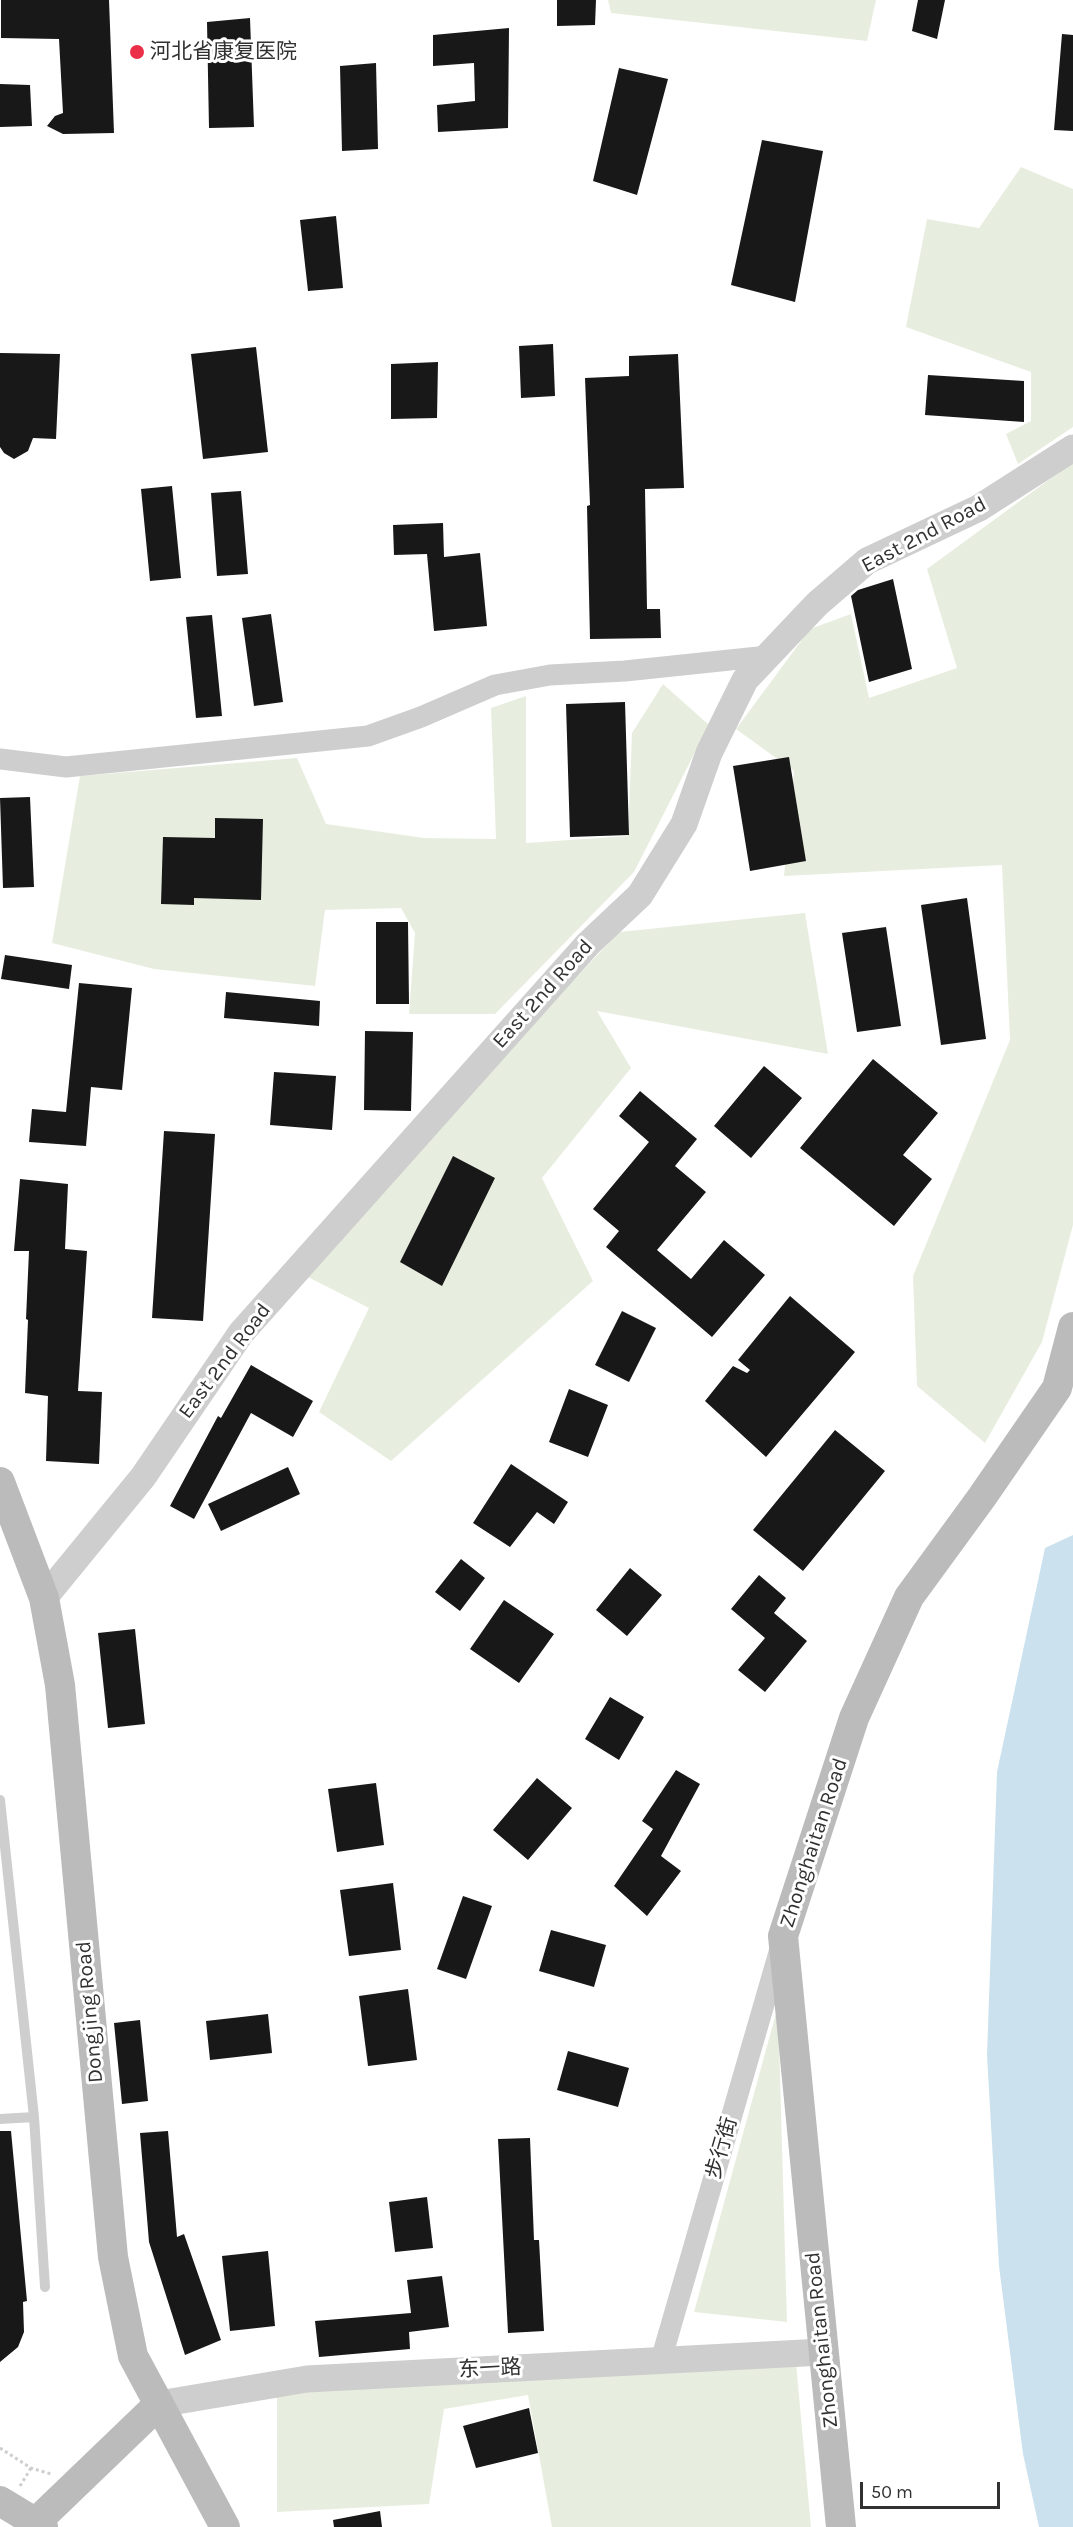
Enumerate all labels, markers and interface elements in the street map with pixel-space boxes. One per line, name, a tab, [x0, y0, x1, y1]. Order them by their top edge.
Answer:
place label: 河北省康复医院	[150, 39, 297, 65]
marker: 河北省康复医院	[128, 43, 146, 61]
street label: East 2nd Road	[857, 492, 991, 578]
street label: East 2nd Road	[488, 934, 598, 1054]
street label: East 2nd Road	[173, 1298, 277, 1424]
street label: Zhonghaitan Road	[775, 1755, 853, 1931]
street label: Dongjing Road	[71, 1940, 109, 2084]
street label: 步行街	[701, 2114, 743, 2182]
street label: Zhonghaitan Road	[800, 2251, 844, 2429]
street label: 东一路	[458, 2355, 522, 2383]
scale bar	[863, 2470, 1002, 2508]
text: 50 m	[871, 2481, 913, 2503]

